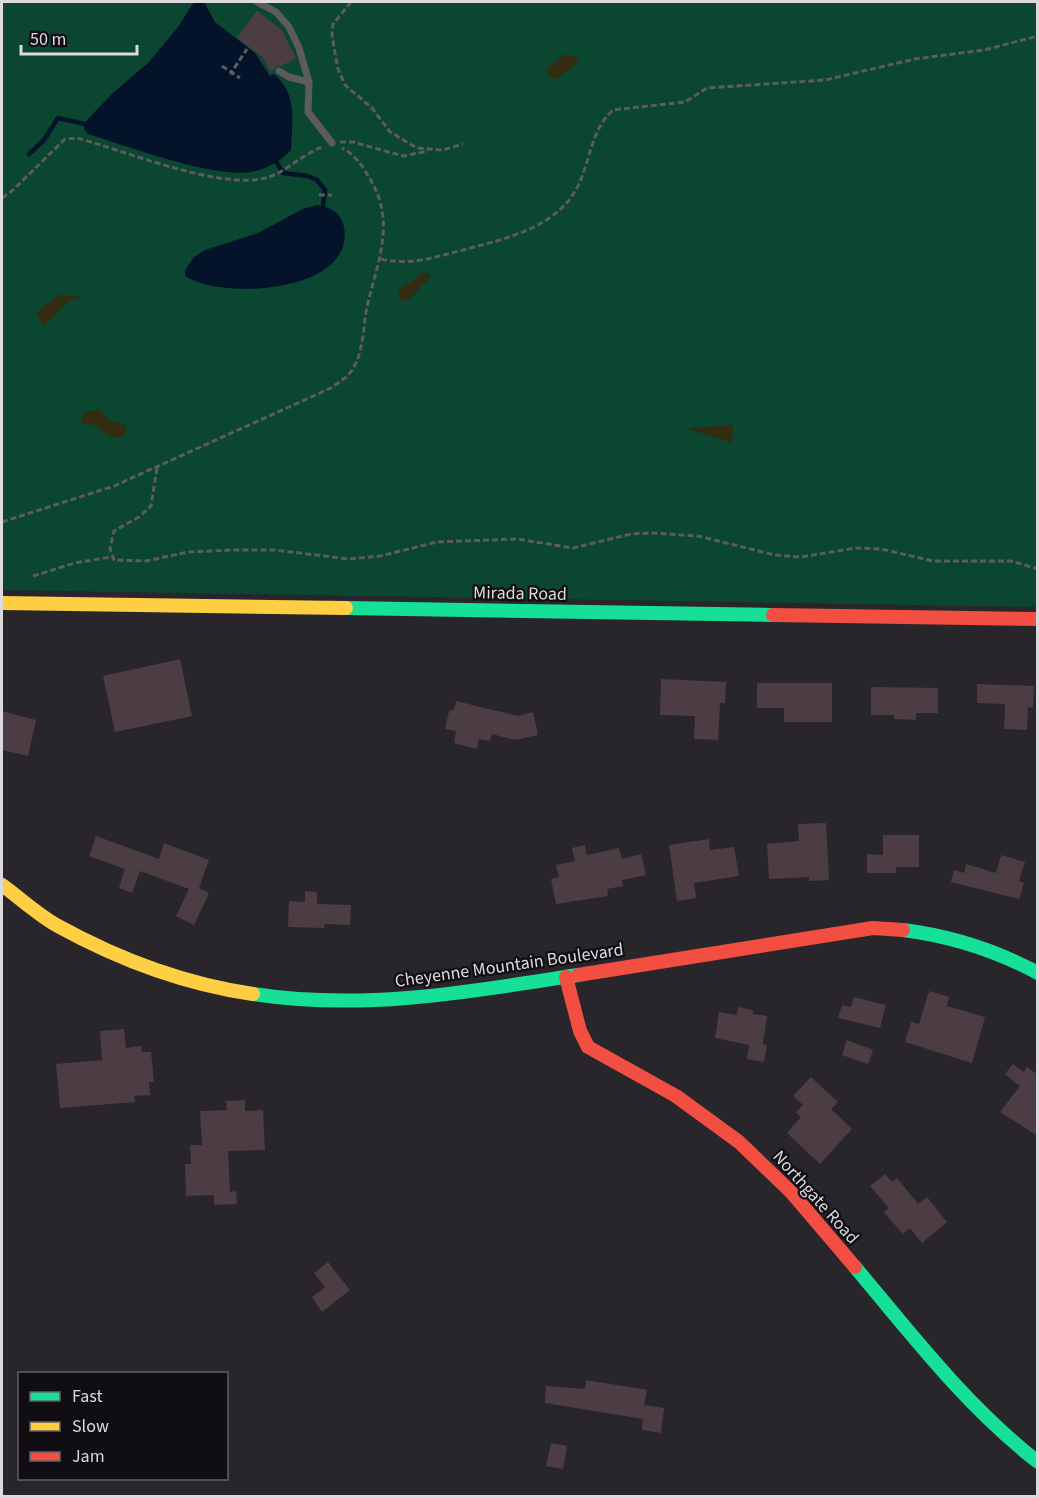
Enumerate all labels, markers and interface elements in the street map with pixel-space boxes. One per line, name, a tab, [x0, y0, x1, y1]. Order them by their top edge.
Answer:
scale bar	[21, 18, 136, 56]
text: 50 m	[30, 27, 66, 52]
street label: Mirada Road	[473, 580, 567, 607]
street label: Cheyenne Mountain Boulevard	[393, 937, 625, 994]
street label: Northgate Road	[767, 1145, 864, 1250]
legend	[18, 1372, 228, 1480]
text: Fast	[72, 1384, 103, 1409]
text: Slow	[72, 1414, 109, 1439]
text: Jam	[72, 1444, 105, 1469]

